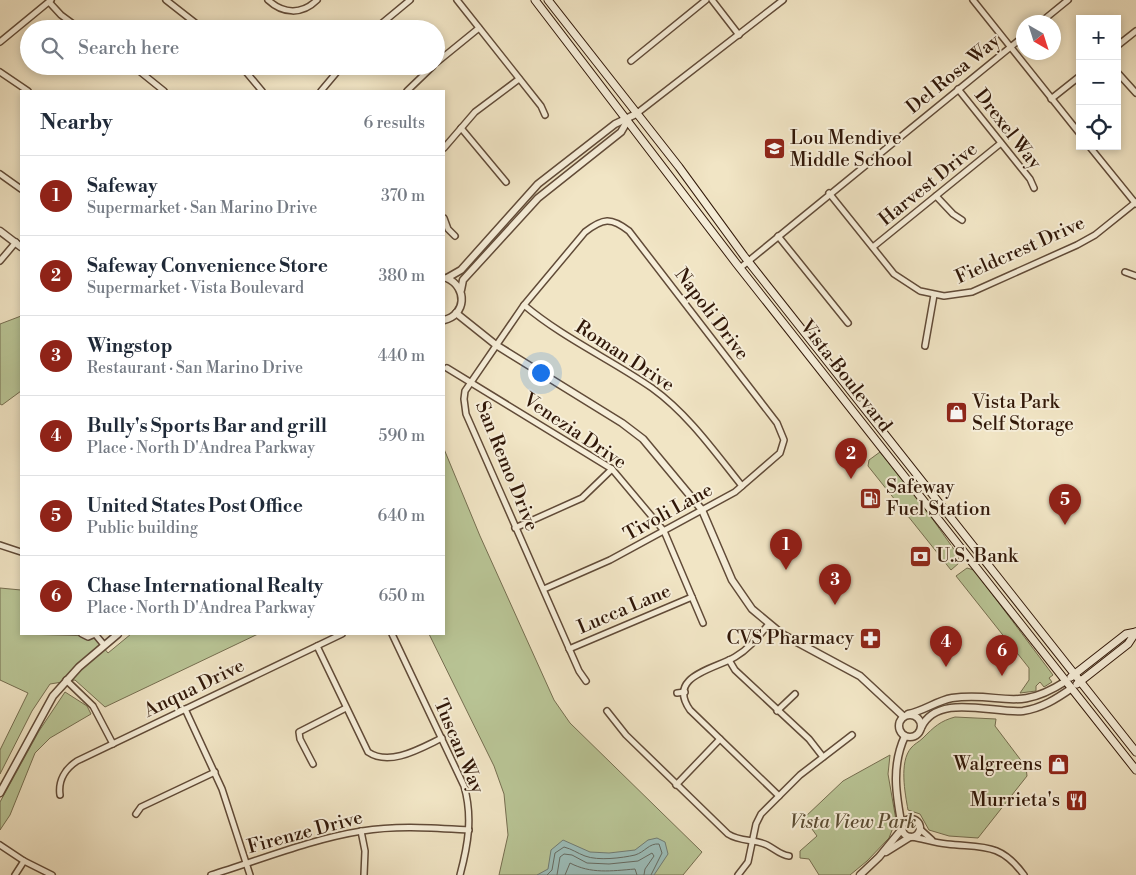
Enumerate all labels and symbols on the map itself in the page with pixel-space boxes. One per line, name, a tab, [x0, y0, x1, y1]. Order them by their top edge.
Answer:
north arrow	[1016, 15, 1061, 60]
street label: Del Rosa Way	[901, 28, 1005, 119]
street label: Drexel Way	[969, 84, 1047, 175]
place label: Lou Mendive Middle School	[790, 126, 913, 172]
school or university icon: Lou Mendive Middle School	[762, 137, 786, 161]
street label: Harvest Drive	[874, 137, 982, 231]
street label: Fieldcrest Drive	[951, 211, 1089, 289]
street label: Napoli Drive	[670, 263, 754, 365]
street label: Vista Boulevard	[794, 314, 897, 437]
street label: Roman Drive	[571, 315, 679, 397]
your location	[528, 360, 554, 386]
street label: Venezia Drive	[518, 387, 631, 474]
place label: Vista Park Self Storage	[971, 390, 1074, 436]
street label: San Remo Drive	[470, 398, 544, 534]
shop icon: Vista Park Self Storage	[944, 401, 968, 425]
pin: 2	[835, 438, 867, 479]
place label: Safeway Fuel Station	[886, 475, 991, 521]
street label: Tivoli Lane	[619, 478, 717, 546]
pin: 5	[1049, 484, 1081, 525]
fuel station icon: Safeway Fuel Station	[858, 486, 882, 510]
pin: 1	[770, 529, 802, 570]
bank icon: U.S. Bank	[908, 544, 932, 568]
place label: U.S. Bank	[936, 544, 1019, 568]
pin: 3	[819, 564, 851, 605]
street label: Lucca Lane	[574, 579, 674, 639]
place label: CVS Pharmacy	[727, 626, 855, 650]
pharmacy icon: CVS Pharmacy	[858, 626, 882, 650]
pin: 4	[930, 626, 962, 667]
pin: 6	[986, 635, 1018, 676]
street label: Anqua Drive	[139, 653, 248, 723]
street label: Tuscan Way	[428, 695, 490, 797]
place label: Walgreens	[953, 752, 1042, 776]
shop icon: Walgreens	[1046, 752, 1070, 776]
place label: Murrieta's	[970, 788, 1060, 812]
restaurant icon: Murrieta's	[1064, 788, 1088, 812]
street label: Firenze Drive	[245, 805, 365, 859]
park label: Vista View Park	[790, 810, 916, 834]

